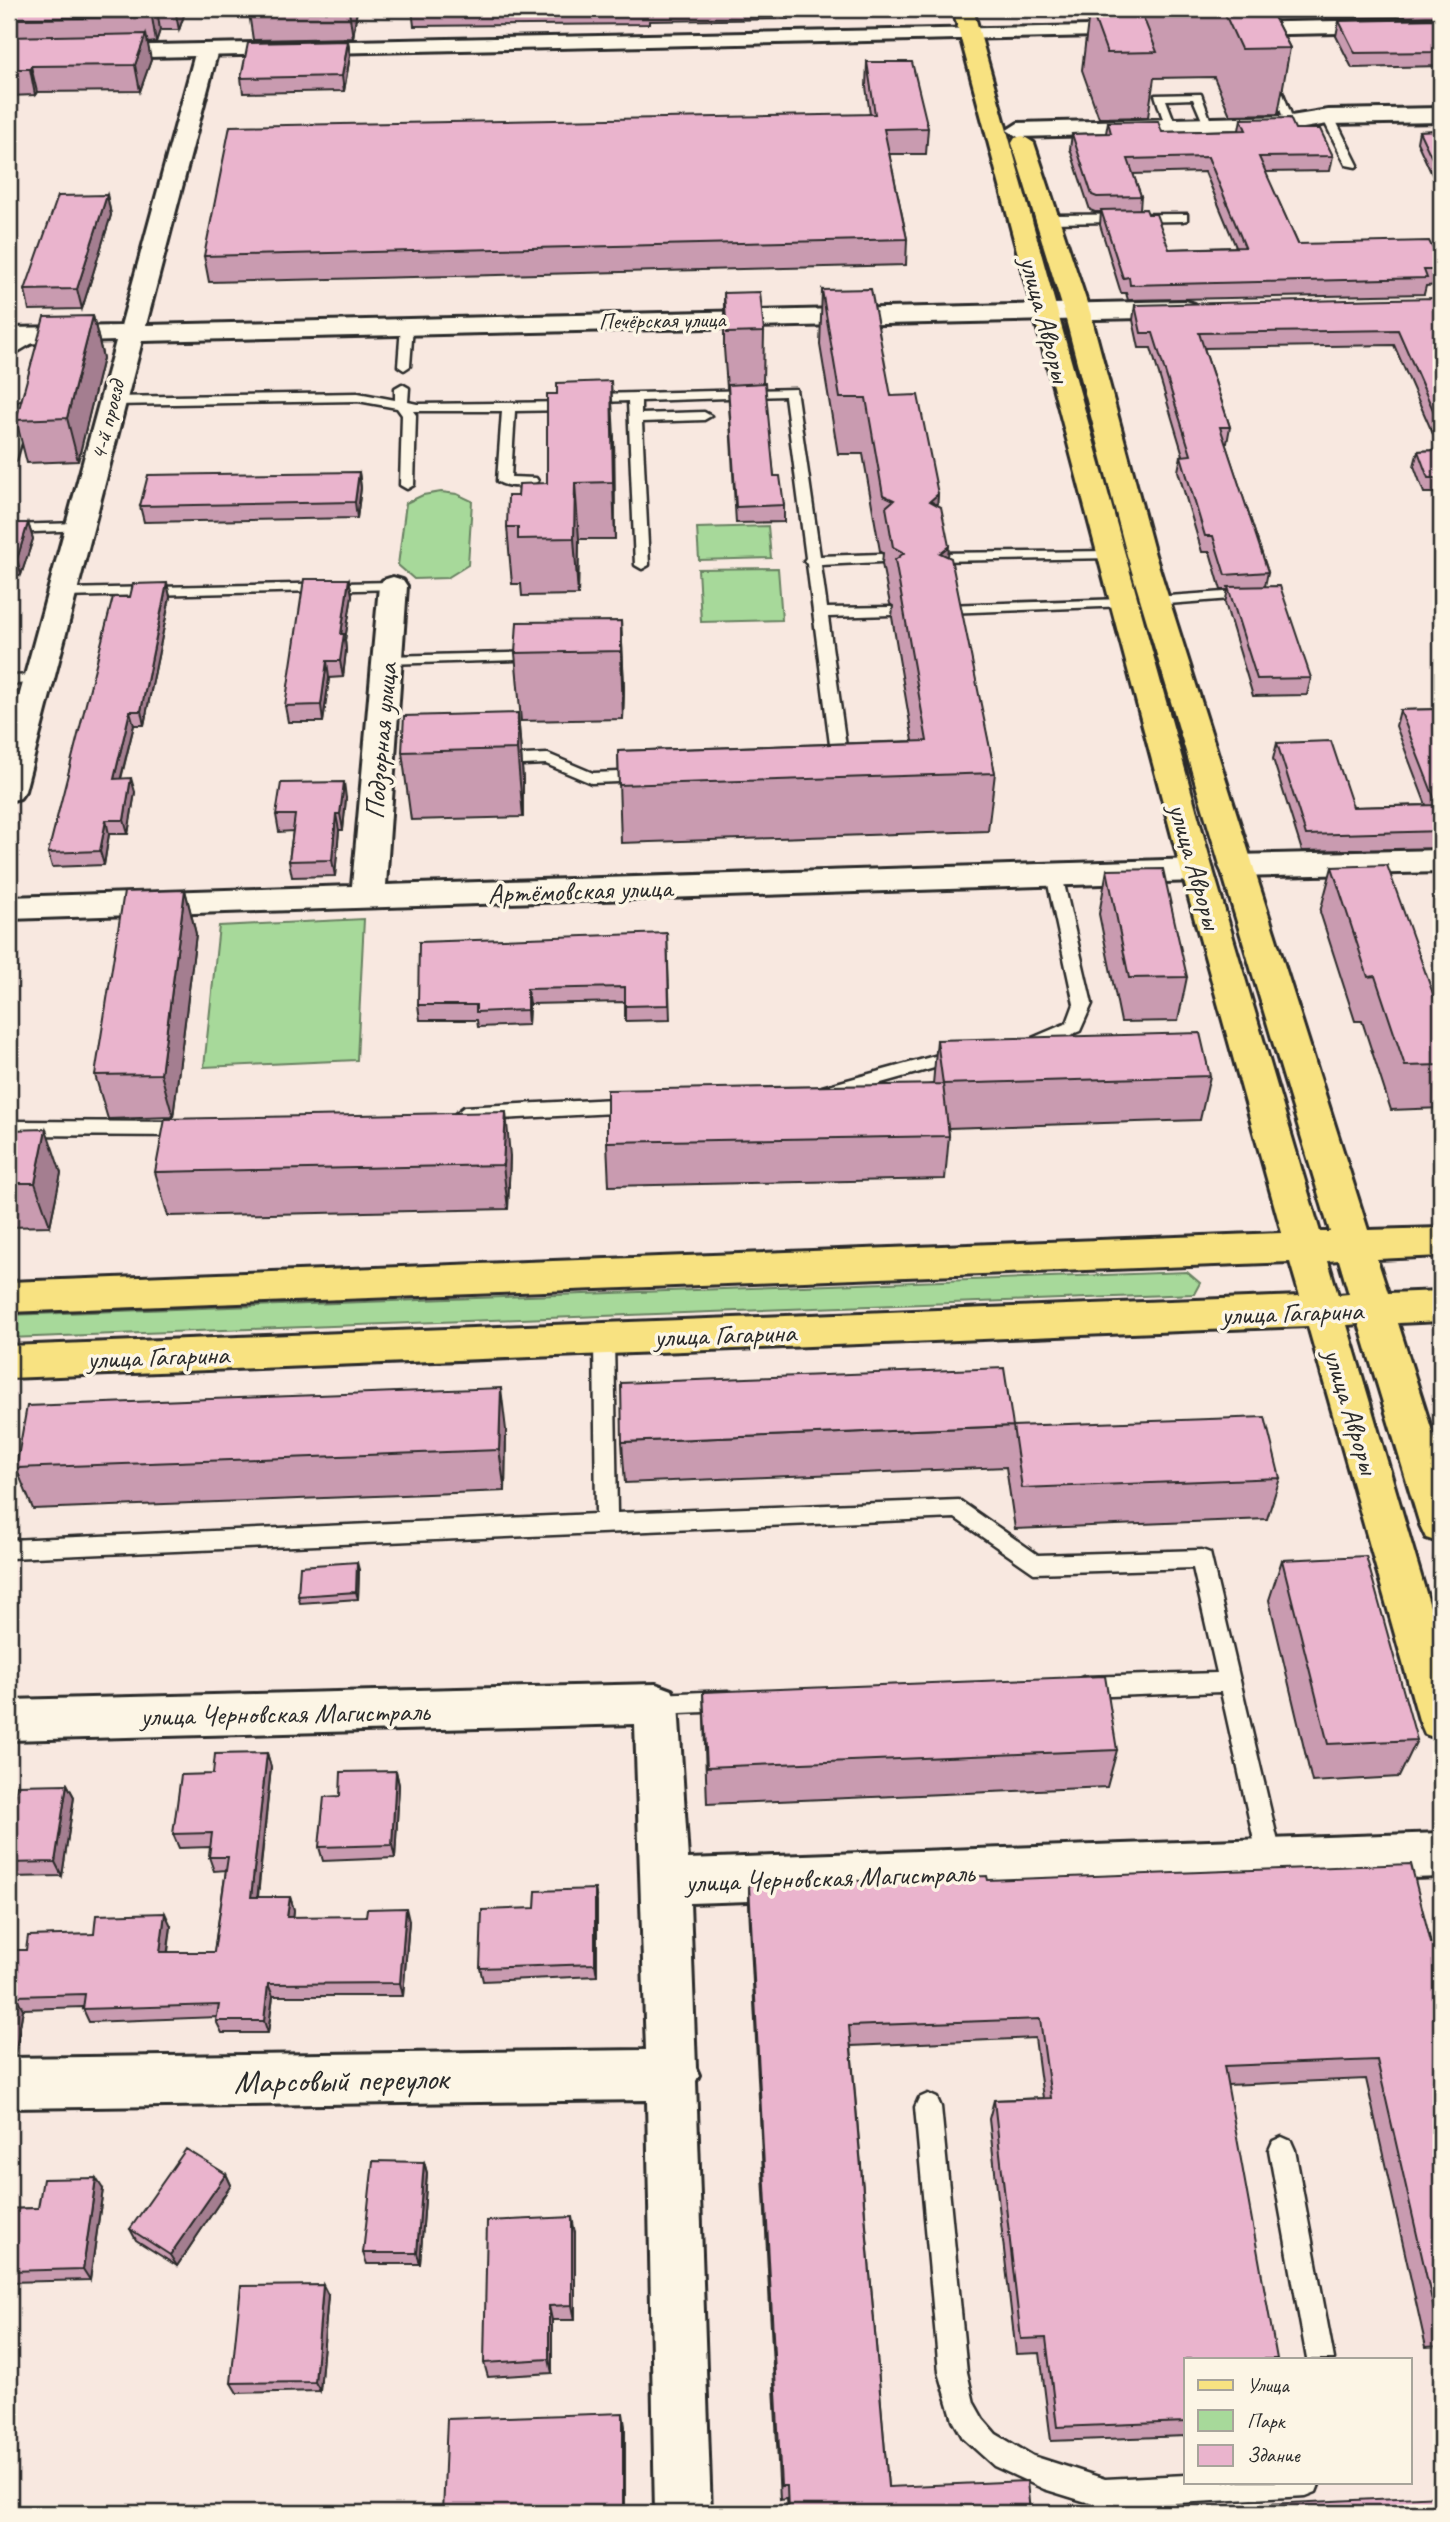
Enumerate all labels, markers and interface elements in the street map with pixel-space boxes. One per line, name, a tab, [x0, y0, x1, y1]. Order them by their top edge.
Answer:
street label: улица Авроры	[1011, 250, 1080, 388]
street label: Печёрская улица	[598, 305, 727, 336]
street label: 4-й проезд	[84, 376, 132, 463]
street label: Подзорная улица	[356, 660, 405, 821]
street label: улица Авроры	[1160, 797, 1231, 935]
street label: Артёмовская улица	[487, 870, 675, 911]
street label: улица Гагарина	[1219, 1292, 1365, 1333]
street label: улица Гагарина	[652, 1314, 798, 1355]
street label: улица Гагарина	[85, 1336, 231, 1377]
street label: улица Авроры	[1315, 1342, 1388, 1480]
street label: улица Черновская Магистраль	[138, 1693, 432, 1734]
street label: улица Черновская Магистраль	[683, 1855, 977, 1900]
street label: Марсовый переулок	[233, 2057, 452, 2103]
legend	[1184, 2358, 1412, 2484]
text: Улица	[1247, 2372, 1290, 2398]
text: Парк	[1247, 2408, 1287, 2434]
text: Здание	[1247, 2442, 1301, 2468]

